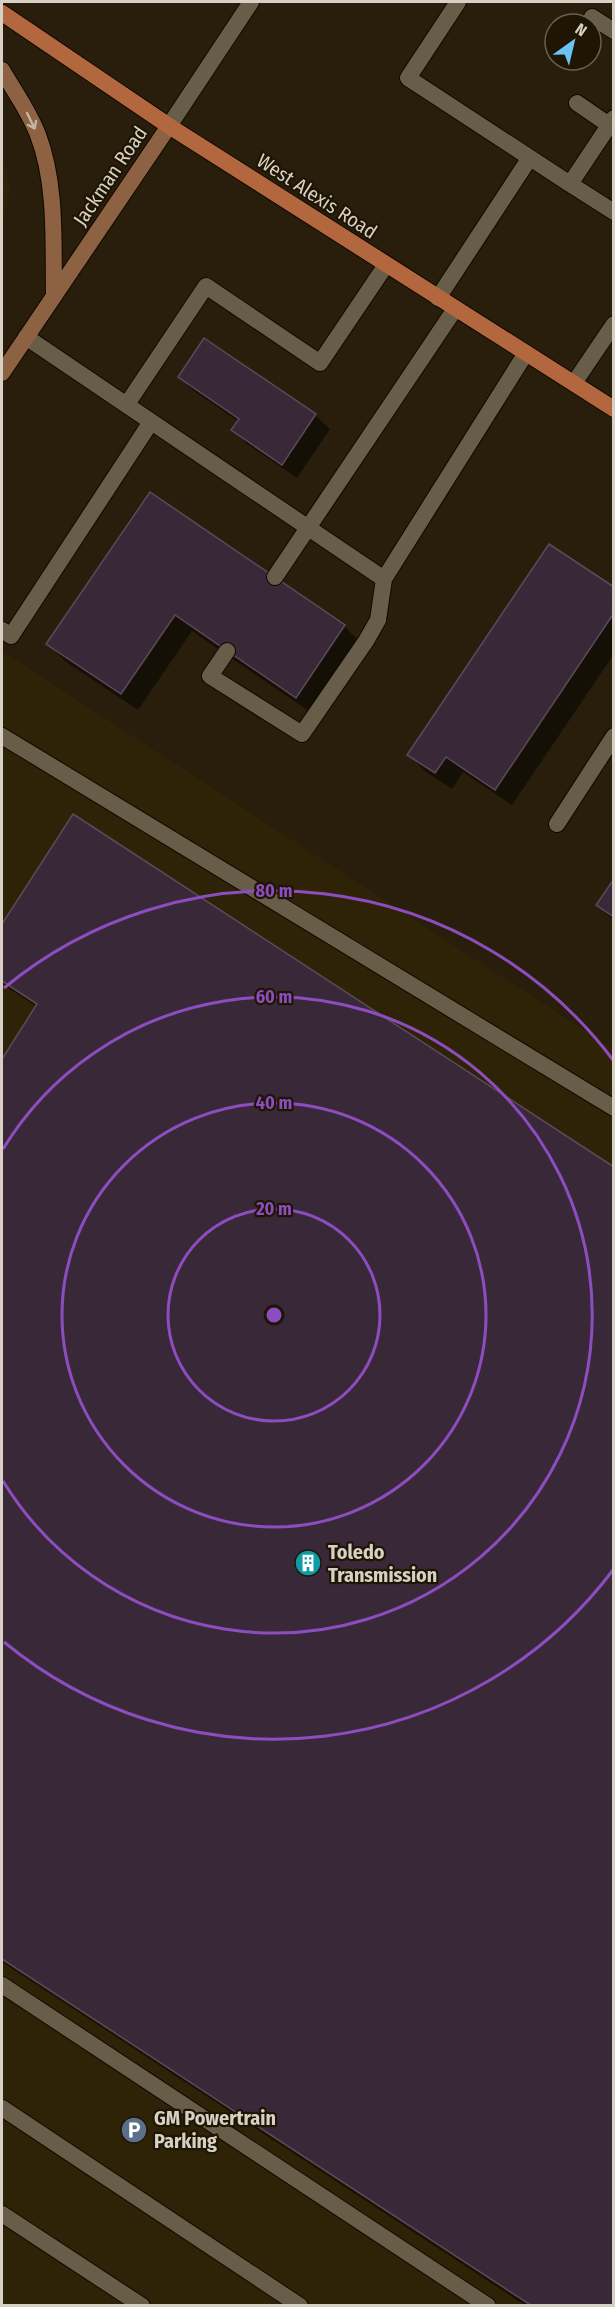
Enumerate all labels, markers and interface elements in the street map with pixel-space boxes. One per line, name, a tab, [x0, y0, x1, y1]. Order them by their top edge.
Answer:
north arrow	[543, 12, 603, 72]
text: N	[572, 19, 590, 41]
one-way arrow	[26, 111, 38, 129]
street label: Jackman Road	[68, 122, 152, 230]
street label: West Alexis Road	[252, 148, 382, 244]
text: 80 m	[256, 880, 292, 902]
text: 60 m	[256, 986, 292, 1008]
text: 40 m	[256, 1092, 292, 1114]
text: 20 m	[255, 1198, 292, 1220]
centre of rings	[264, 1305, 284, 1325]
place label: Toledo Transmission	[328, 1540, 437, 1587]
building icon: Toledo Transmission	[293, 1548, 323, 1578]
place label: GM Powertrain Parking	[154, 2106, 276, 2153]
parking icon: GM Powertrain Parking	[119, 2115, 149, 2145]

